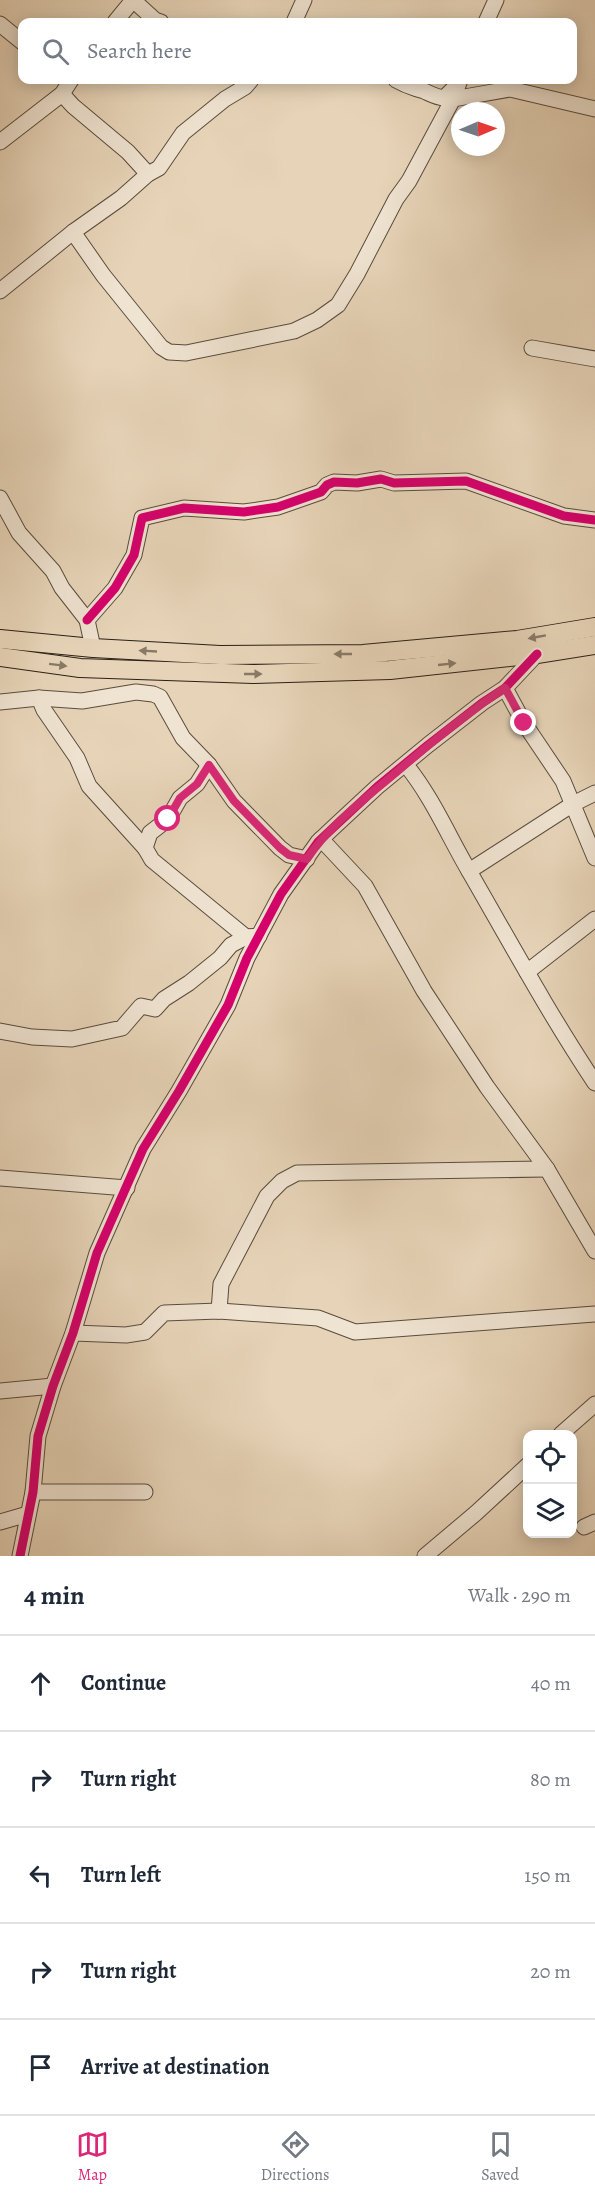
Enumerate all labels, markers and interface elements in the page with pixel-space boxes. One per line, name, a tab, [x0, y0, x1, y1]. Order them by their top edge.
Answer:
search box	[18, 18, 577, 84]
icon: search	[39, 35, 72, 68]
text: Search here	[87, 36, 192, 66]
north arrow	[451, 102, 505, 156]
one-way arrow	[528, 632, 547, 641]
one-way arrow	[139, 646, 158, 656]
one-way arrow	[334, 649, 353, 659]
one-way arrow	[438, 659, 457, 669]
one-way arrow	[49, 660, 68, 670]
one-way arrow	[243, 669, 262, 679]
route end	[510, 709, 536, 735]
route start	[154, 805, 180, 831]
map controls	[523, 1430, 577, 1538]
button: locate	[523, 1430, 577, 1484]
button: layers	[523, 1484, 577, 1538]
text: 4 min	[24, 1578, 85, 1613]
text: Walk · 290 m	[468, 1582, 571, 1609]
icon: ahead	[24, 1667, 57, 1700]
text: Continue	[81, 1668, 166, 1698]
text: 40 m	[531, 1670, 571, 1697]
icon: right	[24, 1763, 57, 1796]
text: Turn right	[81, 1764, 177, 1794]
text: 80 m	[530, 1766, 571, 1793]
icon: left	[24, 1859, 57, 1892]
text: Turn left	[81, 1860, 161, 1890]
text: 150 m	[524, 1862, 571, 1889]
icon: right	[24, 1955, 57, 1988]
text: Turn right	[81, 1956, 177, 1986]
text: 20 m	[530, 1958, 571, 1985]
icon: arrive	[24, 2051, 57, 2084]
text: Arrive at destination	[81, 2052, 270, 2082]
tab: Map	[76, 2128, 109, 2186]
tab: Directions	[261, 2128, 329, 2186]
tab: Saved	[481, 2128, 519, 2186]

